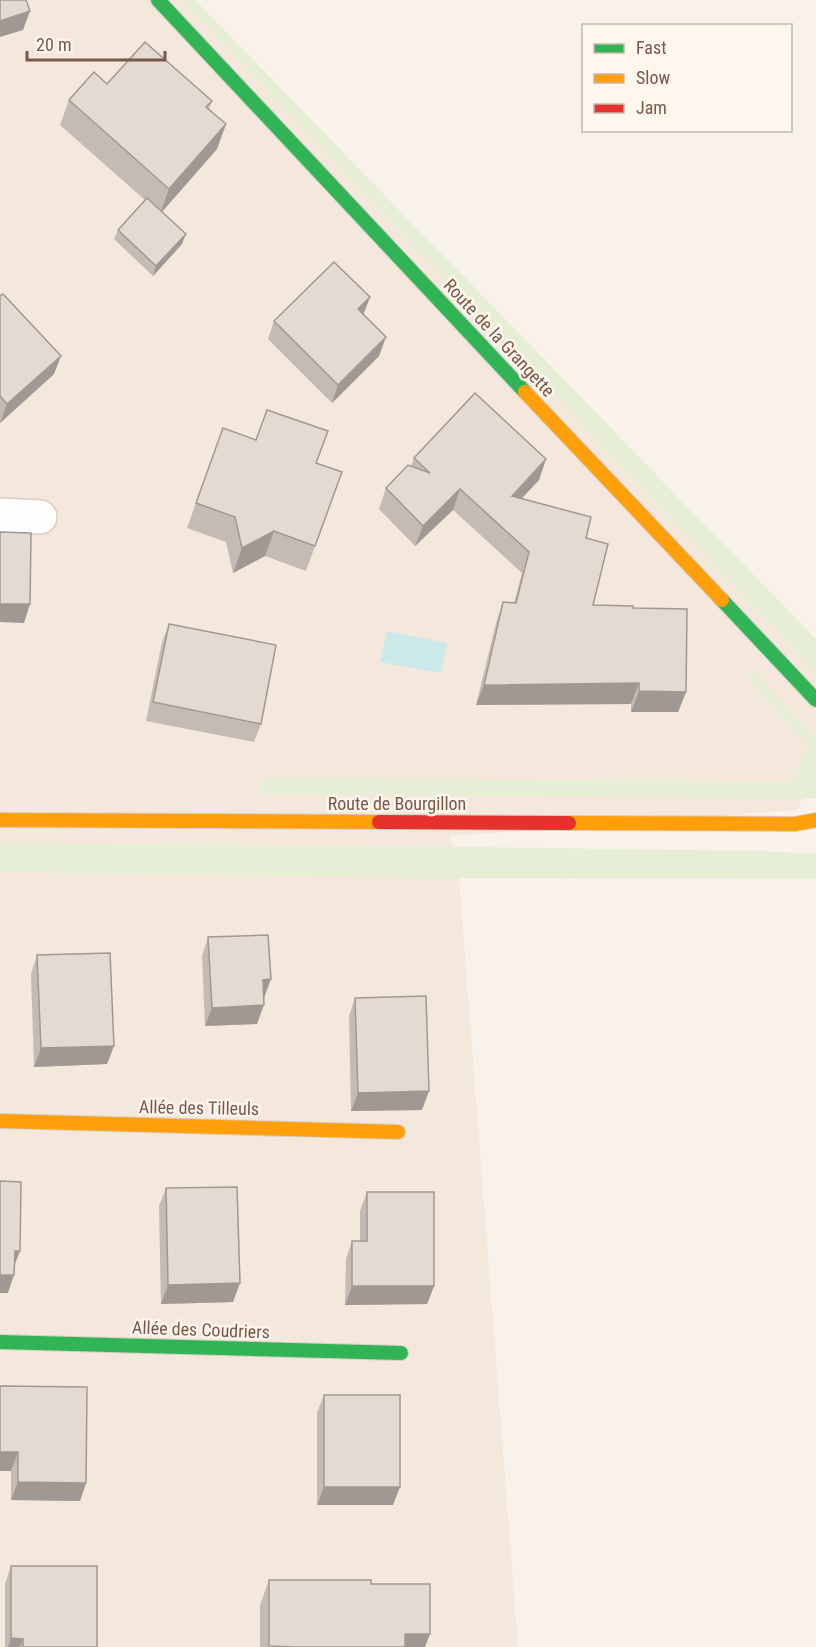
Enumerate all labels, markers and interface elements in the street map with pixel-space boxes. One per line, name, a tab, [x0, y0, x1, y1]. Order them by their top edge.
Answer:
scale bar	[27, 24, 165, 62]
legend	[582, 24, 792, 132]
text: 20 m	[36, 34, 71, 55]
text: Fast	[636, 37, 667, 58]
text: Slow	[636, 67, 671, 88]
text: Jam	[636, 97, 667, 118]
street label: Route de la Grangette	[439, 275, 559, 401]
street label: Route de Bourgillon	[328, 793, 466, 814]
street label: Allée des Tilleuls	[139, 1096, 259, 1119]
street label: Allée des Coudriers	[132, 1317, 270, 1342]

